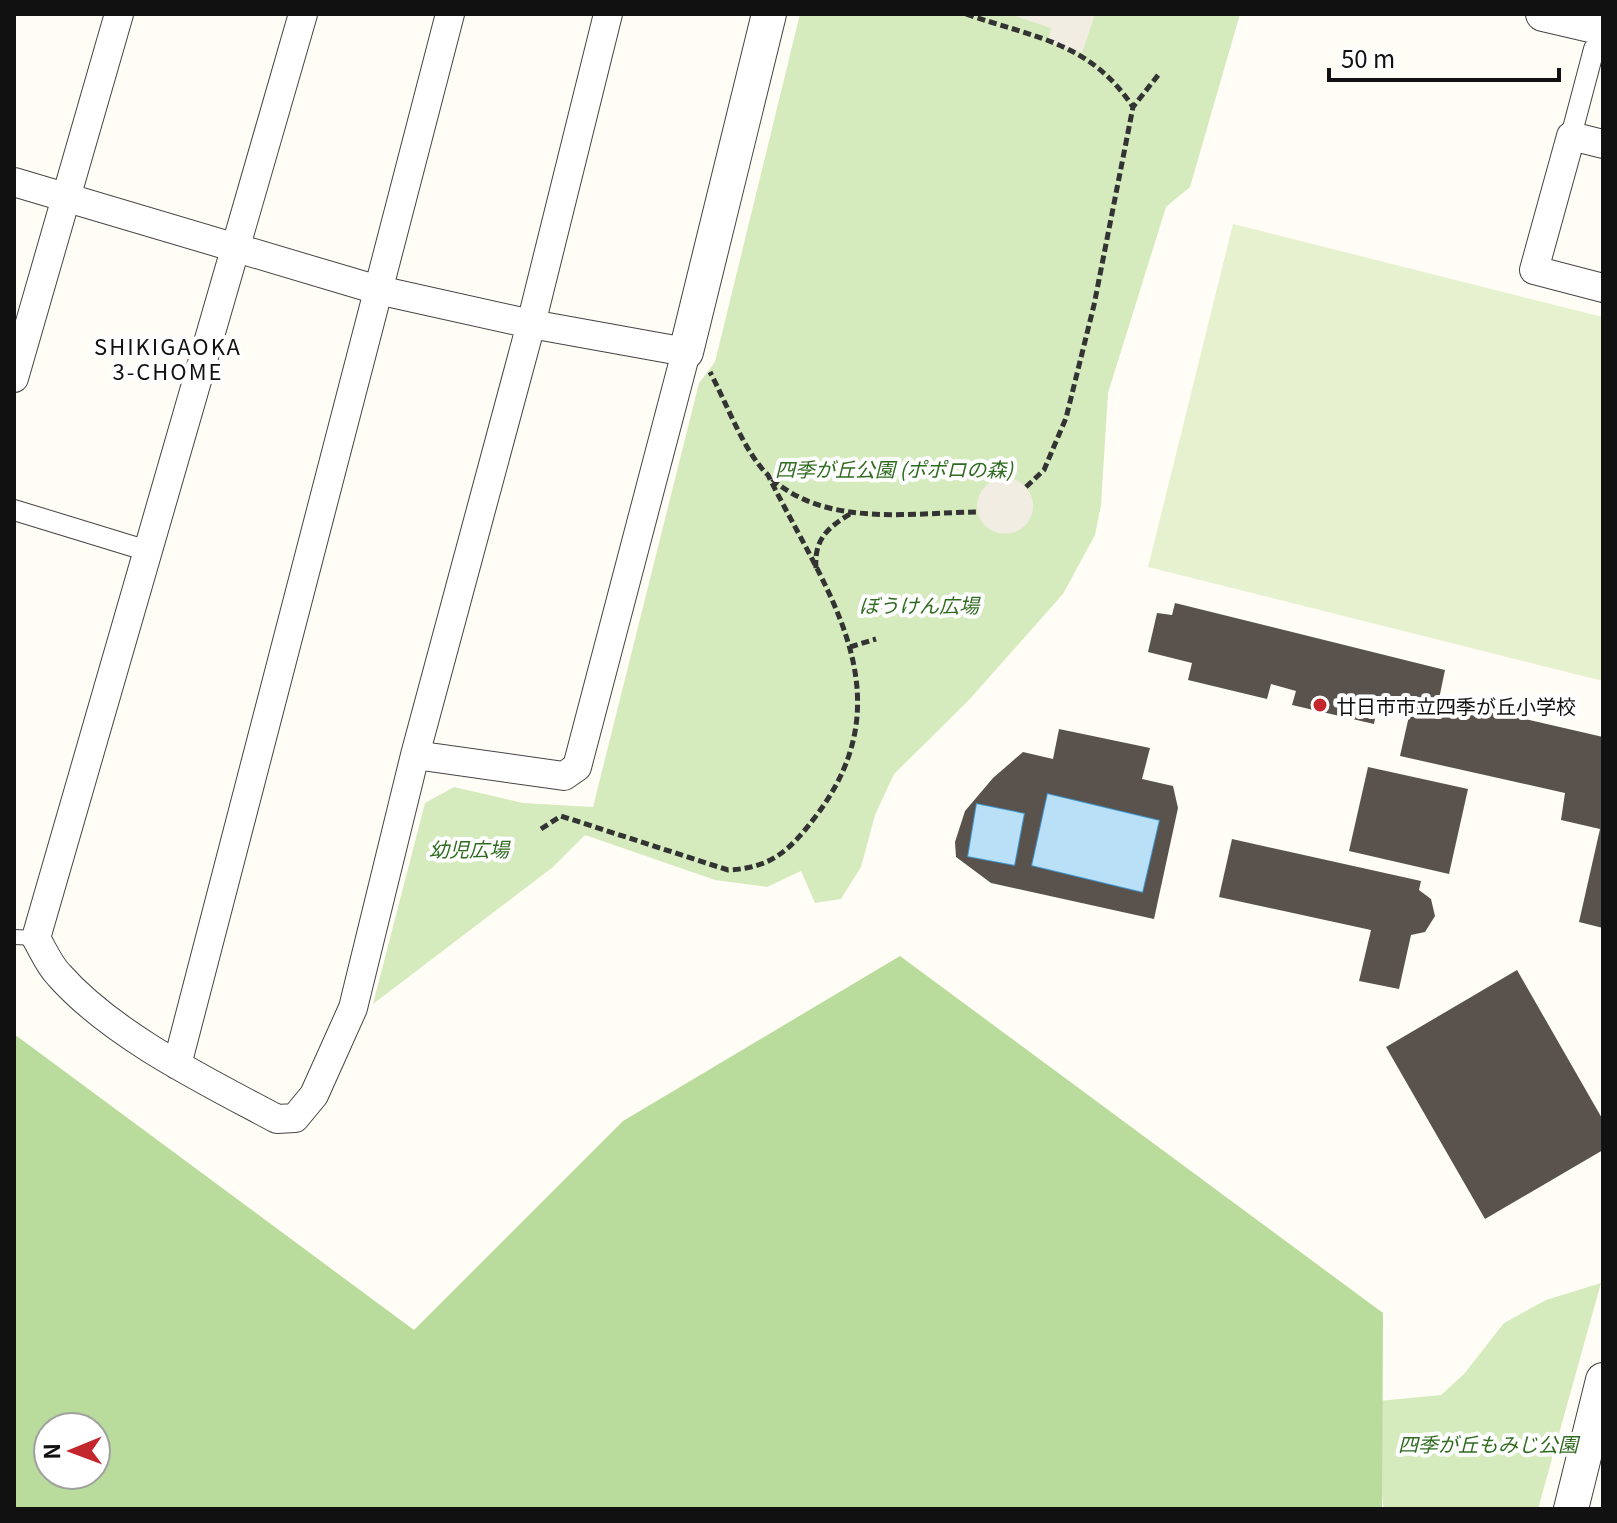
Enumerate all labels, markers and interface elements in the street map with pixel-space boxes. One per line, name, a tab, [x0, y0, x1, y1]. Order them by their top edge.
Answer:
scale bar	[1329, 32, 1559, 82]
text: 50 m	[1341, 40, 1395, 75]
district label: SHIKIGAOKA 3-CHOME	[94, 329, 242, 386]
park label: 四季が丘公園 (ポポロの森)	[775, 454, 1014, 483]
park label: ぼうけん広場	[859, 590, 981, 619]
place label: 廿日市市立四季が丘小学校	[1336, 691, 1576, 720]
marker: 廿日市市立四季が丘小学校	[1311, 696, 1329, 714]
park label: 幼児広場	[429, 834, 511, 863]
north arrow	[32, 1411, 112, 1491]
park label: 四季が丘もみじ公園	[1398, 1429, 1581, 1458]
text: N	[34, 1443, 66, 1460]

